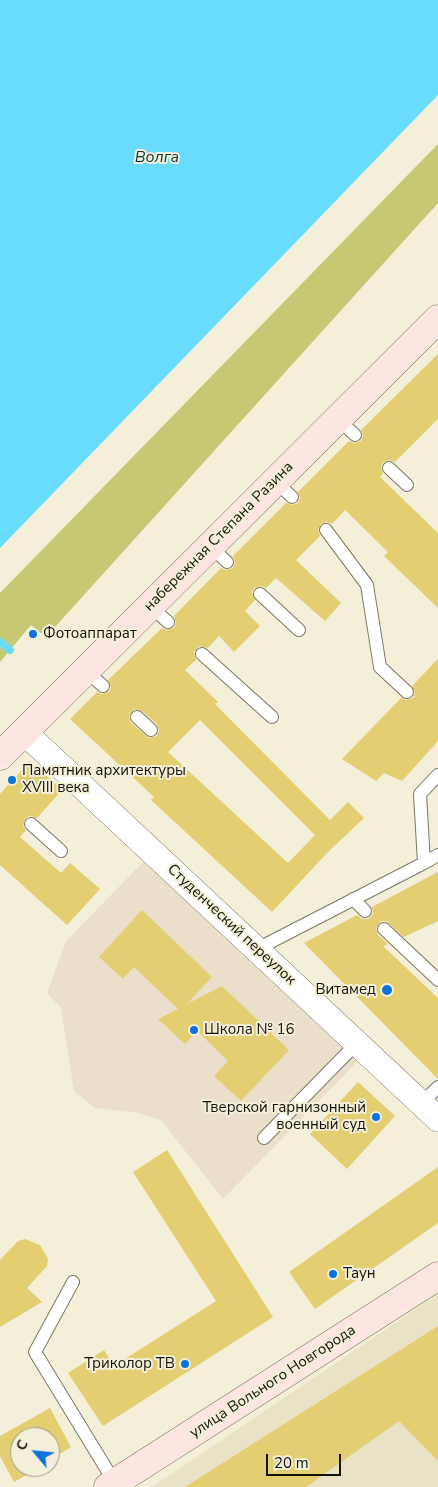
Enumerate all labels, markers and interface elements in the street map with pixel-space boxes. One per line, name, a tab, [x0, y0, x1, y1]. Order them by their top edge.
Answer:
water label: Волга	[135, 148, 179, 168]
street label: набережная Степана Разина	[140, 458, 298, 616]
place label: Фотоаппарат	[43, 625, 137, 643]
marker: Фотоаппарат	[27, 628, 39, 640]
place label: Памятник архитектуры XVIII века	[22, 762, 186, 797]
marker: Памятник архитектуры XVIII века	[6, 774, 18, 786]
street label: Студенческий переулок	[163, 861, 299, 989]
place label: Витамед	[315, 981, 376, 999]
marker: Витамед	[380, 983, 394, 997]
place label: Школа № 16	[204, 1021, 295, 1039]
marker: Школа № 16	[188, 1024, 200, 1036]
place label: Тверской гарнизонный военный суд	[202, 1099, 366, 1134]
marker: Тверской гарнизонный военный суд	[370, 1111, 382, 1123]
place label: Таун	[343, 1265, 376, 1283]
marker: Таун	[327, 1268, 339, 1280]
street label: улица Вольного Новгорода	[187, 1321, 359, 1443]
place label: Триколор ТВ	[84, 1355, 175, 1373]
marker: Триколор ТВ	[179, 1358, 191, 1370]
north arrow	[10, 1427, 60, 1477]
text: С	[12, 1437, 33, 1454]
scale bar	[268, 1444, 343, 1476]
text: 20 m	[274, 1453, 309, 1473]

